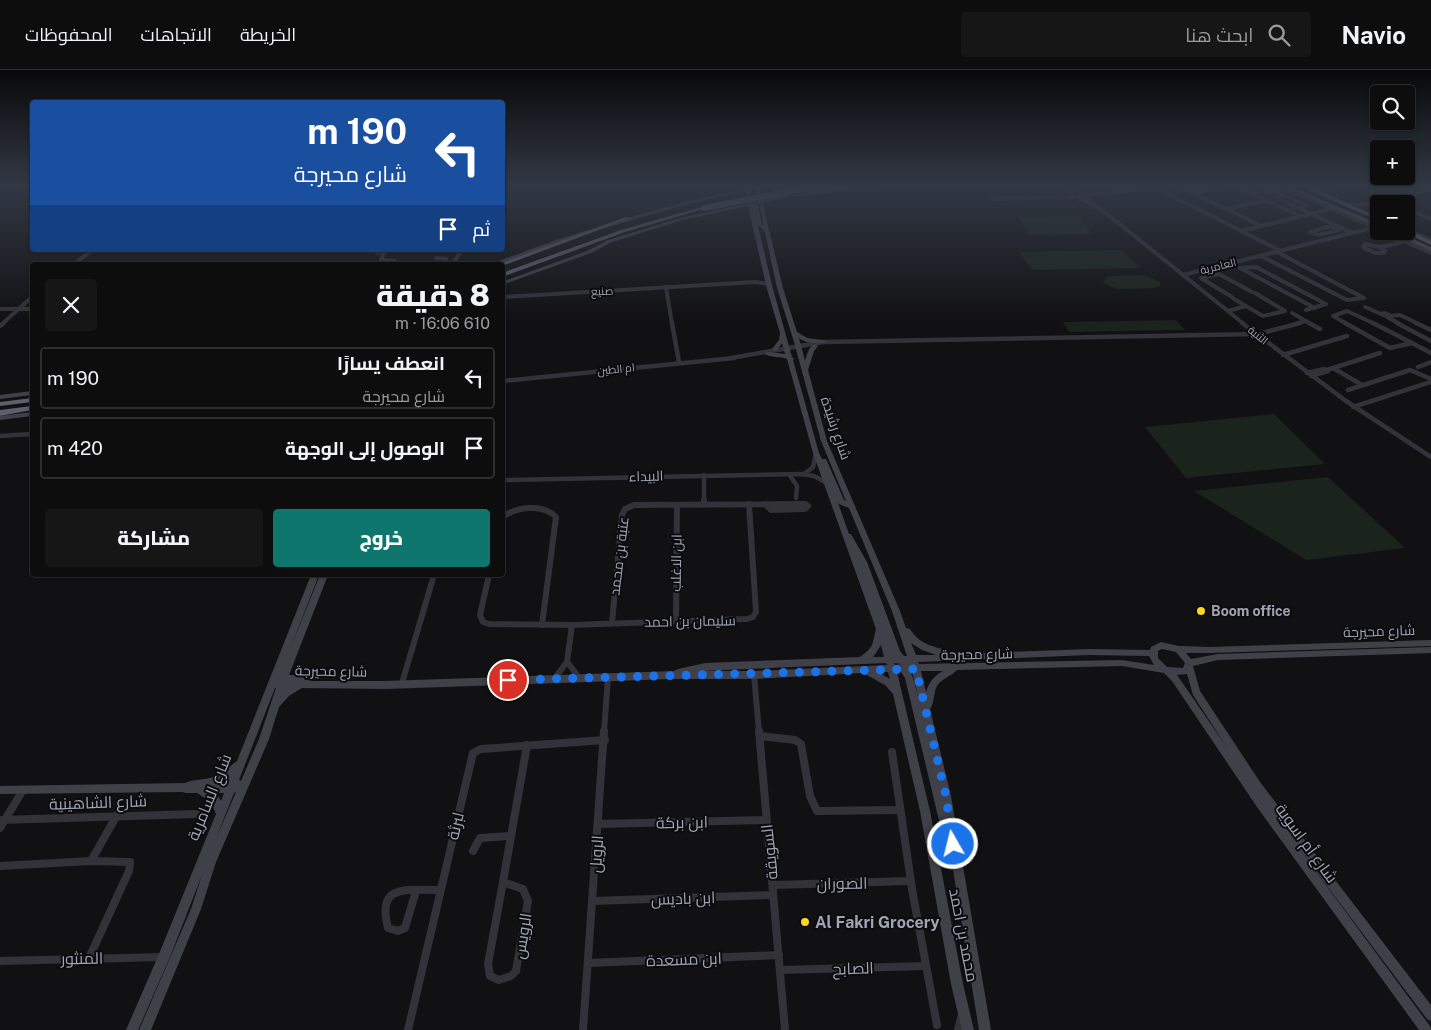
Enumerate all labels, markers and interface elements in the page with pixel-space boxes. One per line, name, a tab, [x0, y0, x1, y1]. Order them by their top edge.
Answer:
search box	[961, 12, 1311, 57]
icon: search	[1265, 21, 1293, 49]
text: Navio	[1341, 21, 1406, 49]
text: المحفوظات	[25, 24, 113, 45]
text: الاتجاهات	[141, 24, 212, 45]
text: الخريطة	[240, 24, 296, 45]
text: ابحث هنا	[1185, 24, 1253, 46]
map controls	[1370, 85, 1415, 240]
button: search	[1370, 85, 1415, 130]
text: 190 m	[307, 111, 407, 152]
icon: left	[425, 120, 490, 185]
button: +	[1370, 140, 1415, 185]
text: شارع محيرجة	[294, 161, 407, 187]
button: −	[1370, 195, 1415, 240]
icon: arrive	[434, 215, 462, 243]
text: ثم	[472, 218, 490, 240]
street label: العامرية	[1199, 256, 1238, 277]
text: 8 دقيقة	[376, 277, 490, 313]
button: close	[45, 279, 97, 331]
street label: صنيع	[590, 284, 614, 300]
text: 610 m · 16:06	[395, 314, 490, 333]
street label: الثنية	[1246, 323, 1270, 347]
text: انعطف يسارًا	[337, 352, 445, 374]
street label: ام الطين	[597, 361, 636, 379]
icon: left	[460, 364, 488, 392]
text: 190 m	[47, 367, 99, 389]
text: شارع محيرجة	[363, 387, 445, 406]
street label: شارع رشيدة	[817, 394, 854, 462]
icon: arrive	[460, 434, 488, 462]
text: 420 m	[47, 437, 103, 459]
text: الوصول إلى الوجهة	[285, 437, 445, 459]
street label: البيداء	[628, 467, 664, 485]
button: مشاركة	[45, 509, 263, 567]
button: خروج	[273, 509, 490, 567]
street label: عتبة بن محمد	[606, 516, 632, 596]
street label: ابن الاغلب	[667, 534, 685, 592]
place label: Boom office	[1211, 603, 1291, 619]
marker: Boom office	[1195, 605, 1207, 617]
street label: سليمان بن احمد	[644, 612, 736, 630]
street label: شارع محيرجة	[1343, 622, 1415, 641]
street label: شارع محيرجة	[941, 645, 1013, 664]
pin	[487, 659, 529, 701]
street label: شارع محيرجة	[295, 662, 367, 681]
icon: arrive	[494, 666, 522, 694]
street label: شارع السامرية	[183, 751, 237, 844]
street label: شارع الشاهينية	[49, 791, 147, 816]
street label: شارع أم اسوية	[1270, 800, 1342, 888]
street label: لبرثة	[443, 811, 468, 842]
street label: ابن بركة	[656, 813, 708, 833]
position arrow	[926, 817, 978, 869]
street label: السويقة	[757, 823, 782, 881]
street label: الرويل	[586, 835, 608, 874]
street label: الصوران	[816, 874, 868, 894]
street label: محمد بن احمد	[944, 887, 982, 984]
street label: ابن باديس	[650, 888, 716, 910]
street label: الرويس	[509, 912, 536, 961]
place label: Al Fakri Grocery	[815, 913, 940, 932]
marker: Al Fakri Grocery	[799, 916, 811, 928]
street label: المنثور	[60, 949, 103, 968]
street label: ابن مسعدة	[646, 949, 722, 971]
street label: الصابح	[832, 958, 874, 981]

